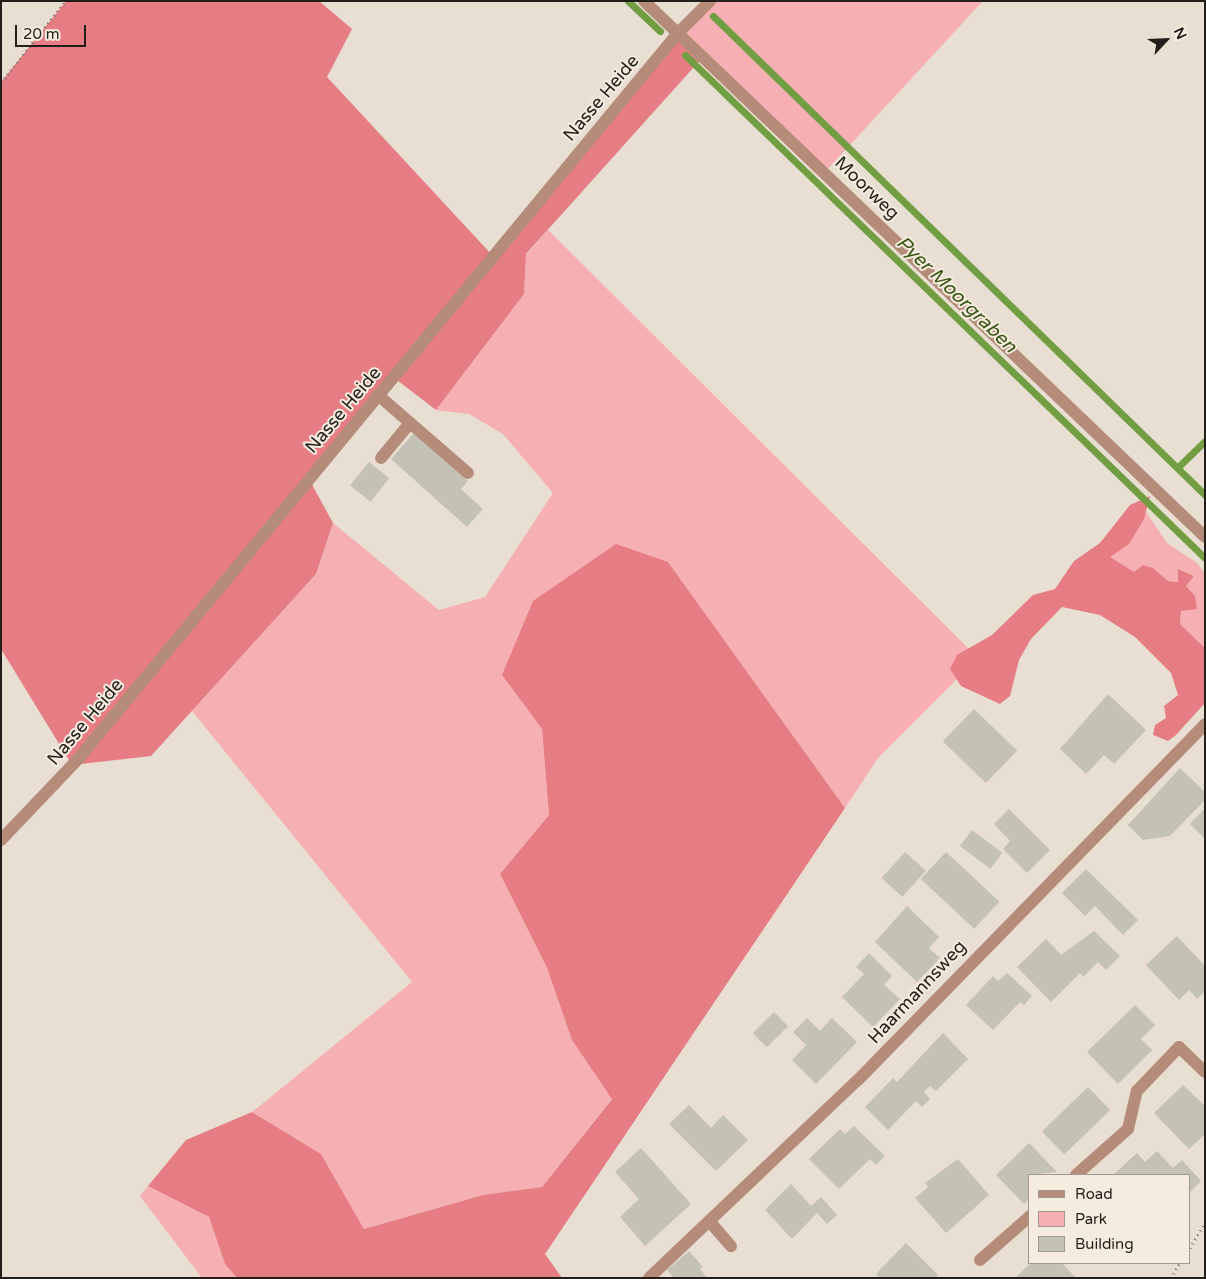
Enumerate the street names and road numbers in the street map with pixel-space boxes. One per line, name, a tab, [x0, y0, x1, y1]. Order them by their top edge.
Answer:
street label: Nasse Heide	[559, 50, 643, 146]
street label: Moorweg	[830, 152, 904, 224]
street label: Nasse Heide	[301, 362, 385, 458]
street label: Nasse Heide	[43, 674, 127, 770]
street label: Haarmannsweg	[864, 936, 970, 1048]

